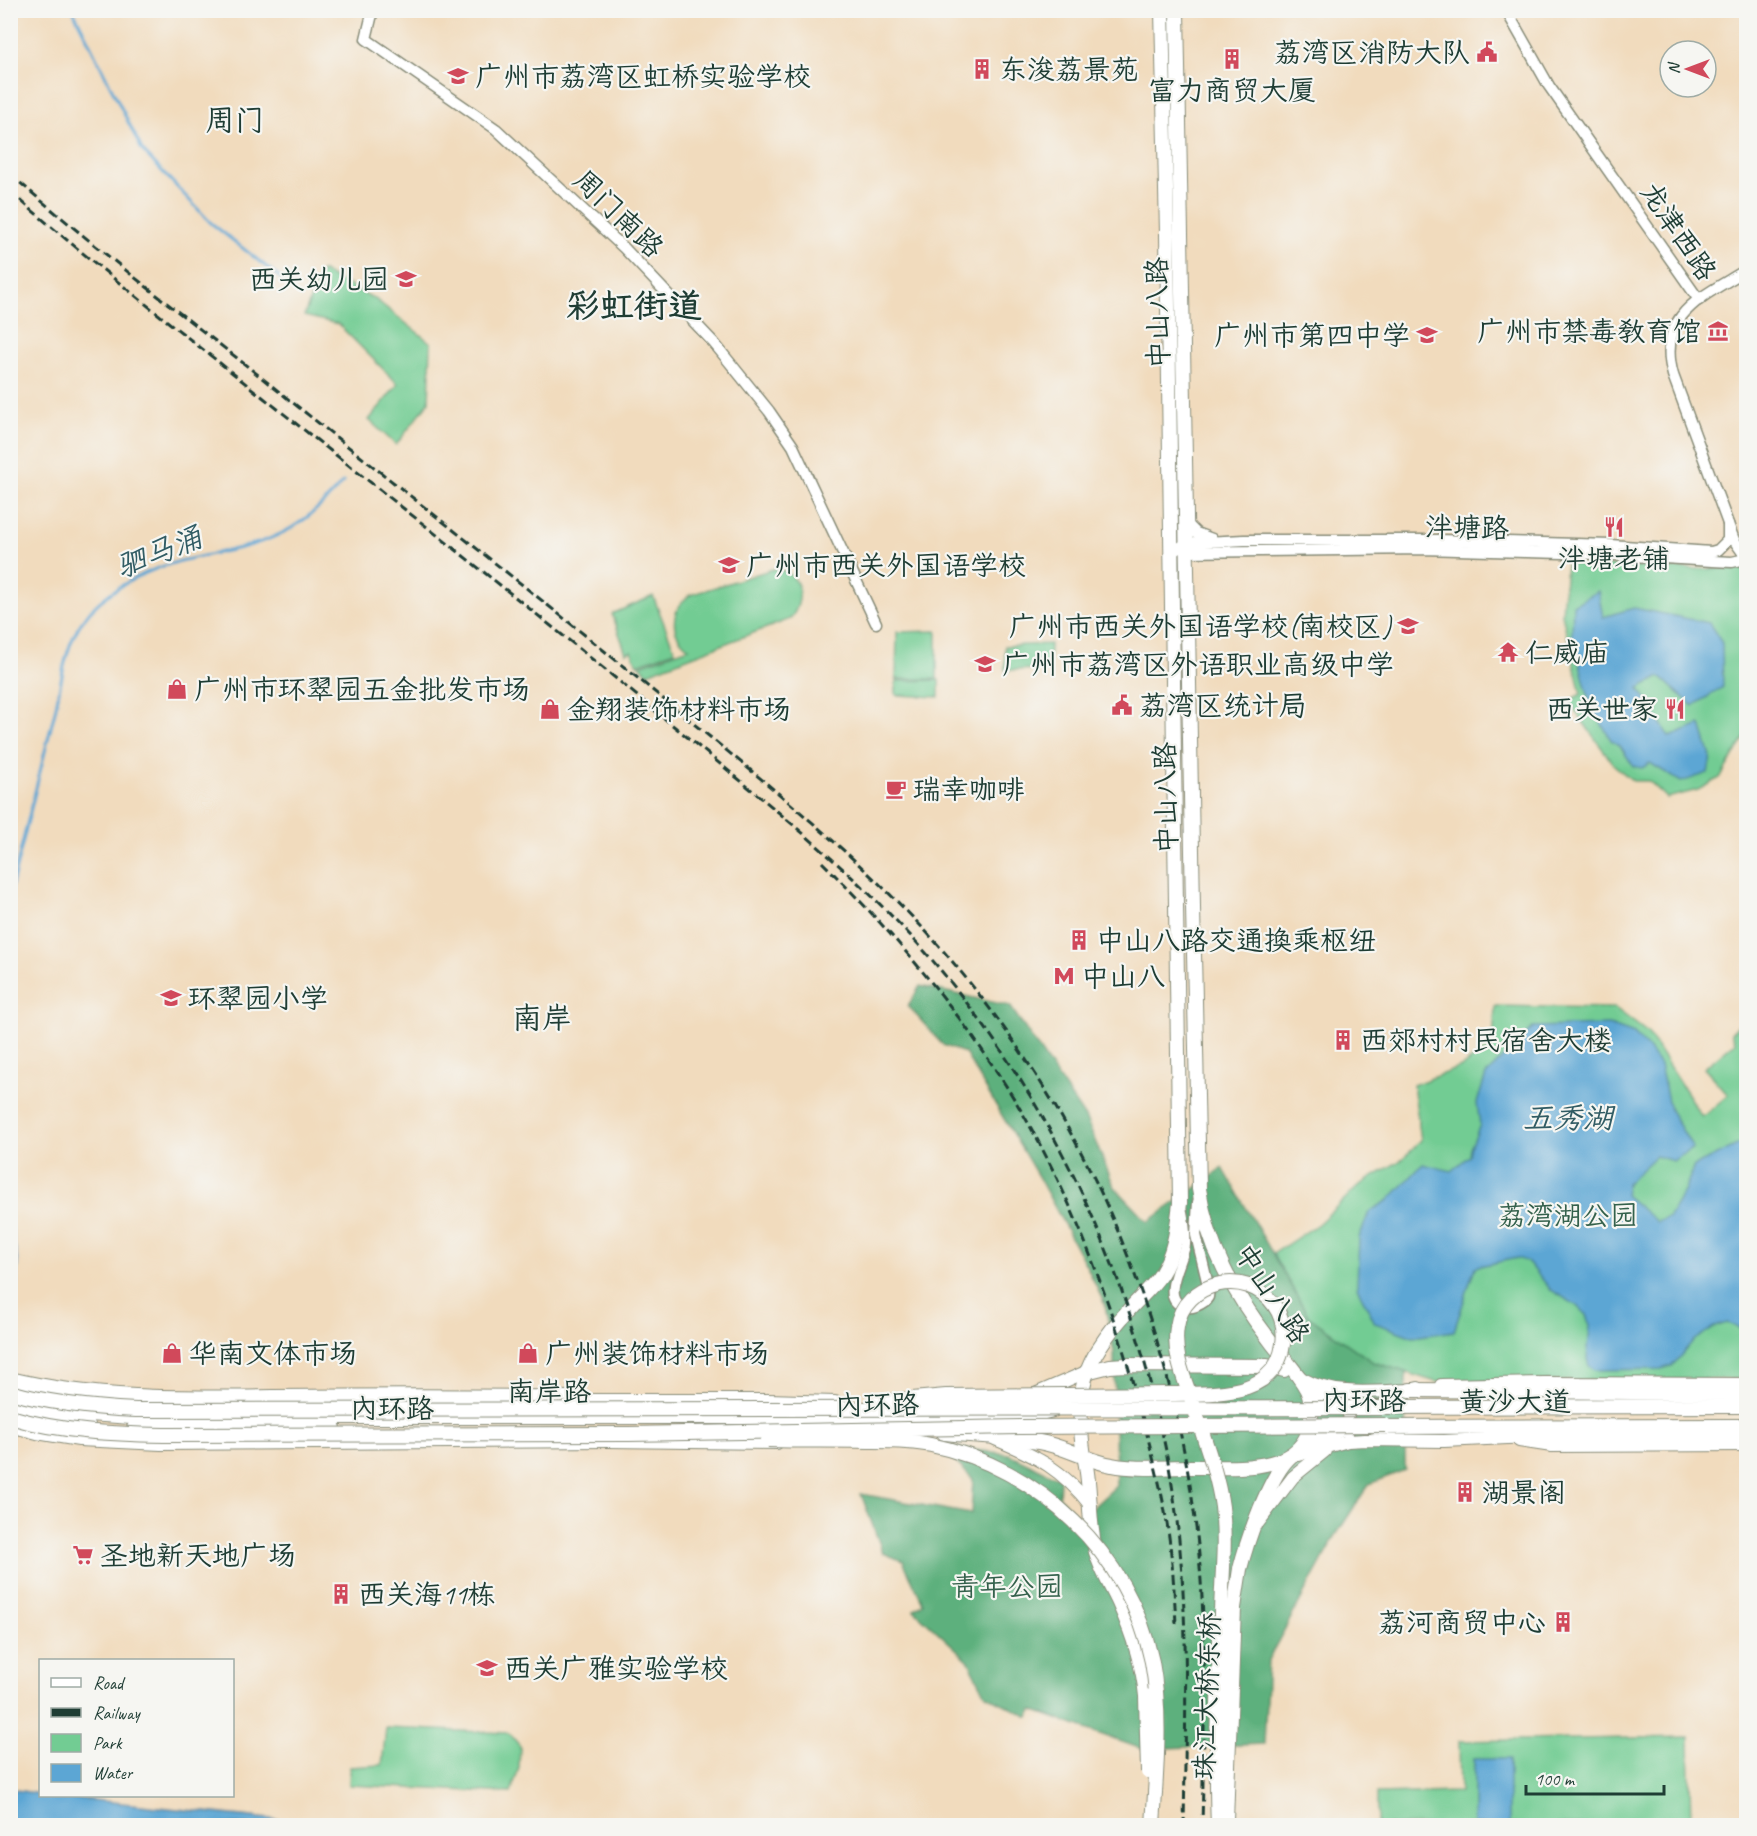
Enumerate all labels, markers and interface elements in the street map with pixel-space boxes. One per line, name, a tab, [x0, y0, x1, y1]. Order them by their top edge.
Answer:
place label: 荔湾区消防大队	[1274, 35, 1470, 70]
north arrow	[1658, 39, 1718, 99]
public building icon: 荔湾区消防大队	[1475, 40, 1499, 64]
building icon: 富力商贸大厦	[1220, 47, 1244, 71]
place label: 东浚荔景苑	[999, 52, 1139, 87]
building icon: 东浚荔景苑	[970, 57, 994, 81]
place label: 广州市荔湾区虹桥实验学校	[475, 59, 811, 94]
text: N	[1664, 61, 1684, 74]
school or university icon: 广州市荔湾区虹桥实验学校	[446, 64, 470, 88]
place label: 富力商贸大厦	[1148, 73, 1316, 108]
district label: 周门	[205, 101, 265, 139]
street label: 周门南路	[566, 162, 671, 265]
street label: 龙津西路	[1633, 175, 1724, 287]
street label: 中山八路	[1139, 257, 1176, 369]
place label: 西关幼儿园	[249, 262, 389, 297]
school or university icon: 西关幼儿园	[394, 267, 418, 291]
district label: 彩虹街道	[566, 284, 702, 327]
place label: 广州市禁毒教育馆	[1477, 314, 1701, 349]
place label: 广州市第四中学	[1214, 318, 1410, 353]
museum icon: 广州市禁毒教育馆	[1706, 319, 1730, 343]
school or university icon: 广州市第四中学	[1415, 323, 1439, 347]
street label: 泮塘路	[1425, 509, 1509, 546]
restaurant icon: 泮塘老铺	[1602, 515, 1626, 539]
water label: 驷马涌	[110, 517, 209, 586]
place label: 泮塘老铺	[1558, 541, 1670, 576]
place label: 广州市西关外国语学校	[746, 548, 1026, 583]
school or university icon: 广州市西关外国语学校	[717, 553, 741, 577]
place label: 广州市西关外国语学校(南校区)	[1009, 609, 1393, 644]
school or university icon: 广州市西关外国语学校(南校区)	[1396, 614, 1420, 638]
place label: 仁威庙	[1525, 635, 1609, 670]
temple icon: 仁威庙	[1496, 640, 1520, 664]
place label: 广州市荔湾区外语职业高级中学	[1002, 647, 1394, 682]
school or university icon: 广州市荔湾区外语职业高级中学	[973, 652, 997, 676]
place label: 广州市环翠园五金批发市场	[194, 672, 530, 707]
shop icon: 广州市环翠园五金批发市场	[165, 677, 189, 701]
place label: 荔湾区统计局	[1139, 688, 1307, 723]
place label: 金翔装饰材料市场	[567, 692, 791, 727]
place label: 西关世家	[1546, 692, 1658, 727]
public building icon: 荔湾区统计局	[1110, 693, 1134, 717]
shop icon: 金翔装饰材料市场	[538, 697, 562, 721]
restaurant icon: 西关世家	[1663, 697, 1687, 721]
street label: 中山八路	[1147, 742, 1184, 854]
place label: 瑞幸咖啡	[913, 772, 1025, 807]
cafe icon: 瑞幸咖啡	[884, 777, 908, 801]
place label: 中山八路交通换乘枢纽	[1096, 923, 1376, 958]
building icon: 中山八路交通换乘枢纽	[1067, 928, 1091, 952]
place label: 中山八	[1081, 959, 1165, 994]
metro station icon: 中山八	[1052, 964, 1076, 988]
place label: 环翠园小学	[188, 981, 328, 1016]
school or university icon: 环翠园小学	[159, 986, 183, 1010]
district label: 南岸	[512, 999, 572, 1037]
place label: 西郊村村民宿舍大楼	[1360, 1023, 1612, 1058]
building icon: 西郊村村民宿舍大楼	[1331, 1028, 1355, 1052]
water label: 五秀湖	[1523, 1099, 1616, 1137]
park label: 荔湾湖公园	[1498, 1198, 1638, 1233]
street label: 中山八路	[1227, 1237, 1318, 1350]
place label: 华南文体市场	[189, 1336, 357, 1371]
place label: 广州装饰材料市场	[545, 1336, 769, 1371]
shop icon: 华南文体市场	[160, 1341, 184, 1365]
shop icon: 广州装饰材料市场	[516, 1341, 540, 1365]
street label: 南岸路	[507, 1374, 591, 1409]
street label: 内环路	[1322, 1383, 1406, 1418]
street label: 黄沙大道	[1459, 1384, 1571, 1419]
street label: 内环路	[835, 1386, 919, 1423]
street label: 内环路	[350, 1391, 434, 1426]
place label: 湖景阁	[1482, 1475, 1566, 1510]
building icon: 湖景阁	[1453, 1480, 1477, 1504]
place label: 圣地新天地广场	[100, 1538, 296, 1573]
supermarket icon: 圣地新天地广场	[71, 1543, 95, 1567]
park label: 青年公园	[951, 1569, 1063, 1604]
place label: 西关海11栋	[358, 1577, 495, 1612]
building icon: 西关海11栋	[329, 1582, 353, 1606]
place label: 荔河商贸中心	[1378, 1605, 1546, 1640]
building icon: 荔河商贸中心	[1551, 1610, 1575, 1634]
street label: 珠江大桥东桥	[1186, 1611, 1227, 1781]
place label: 西关广雅实验学校	[504, 1651, 728, 1686]
school or university icon: 西关广雅实验学校	[475, 1656, 499, 1680]
legend	[39, 1659, 234, 1797]
text: Road	[93, 1672, 126, 1694]
text: Railway	[93, 1702, 141, 1724]
text: Park	[93, 1732, 123, 1754]
scale bar	[1526, 1758, 1664, 1796]
text: Water	[93, 1762, 134, 1784]
text: 100 m	[1535, 1768, 1576, 1790]

